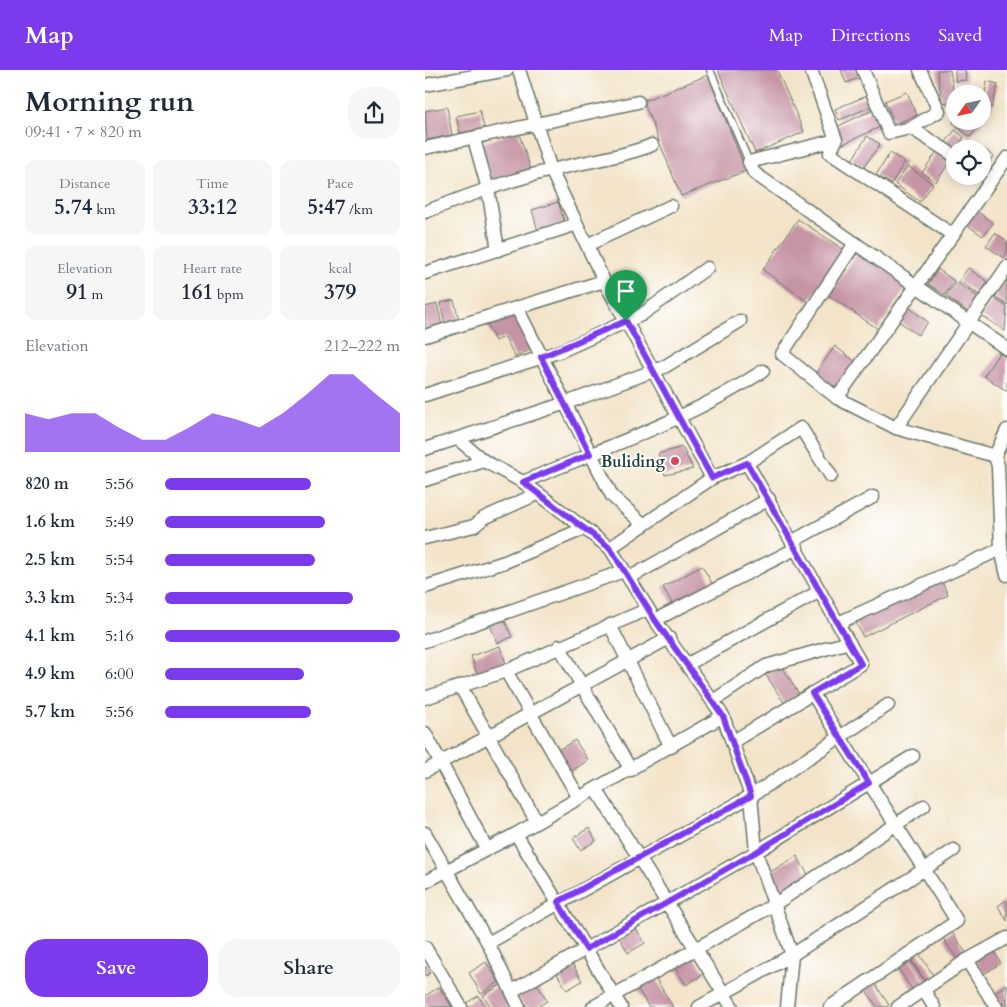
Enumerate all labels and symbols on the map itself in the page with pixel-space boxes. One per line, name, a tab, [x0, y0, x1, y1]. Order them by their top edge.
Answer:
north arrow	[946, 85, 991, 130]
pin	[605, 270, 647, 321]
place label: Buliding	[601, 451, 665, 473]
marker: Buliding	[669, 455, 681, 467]

